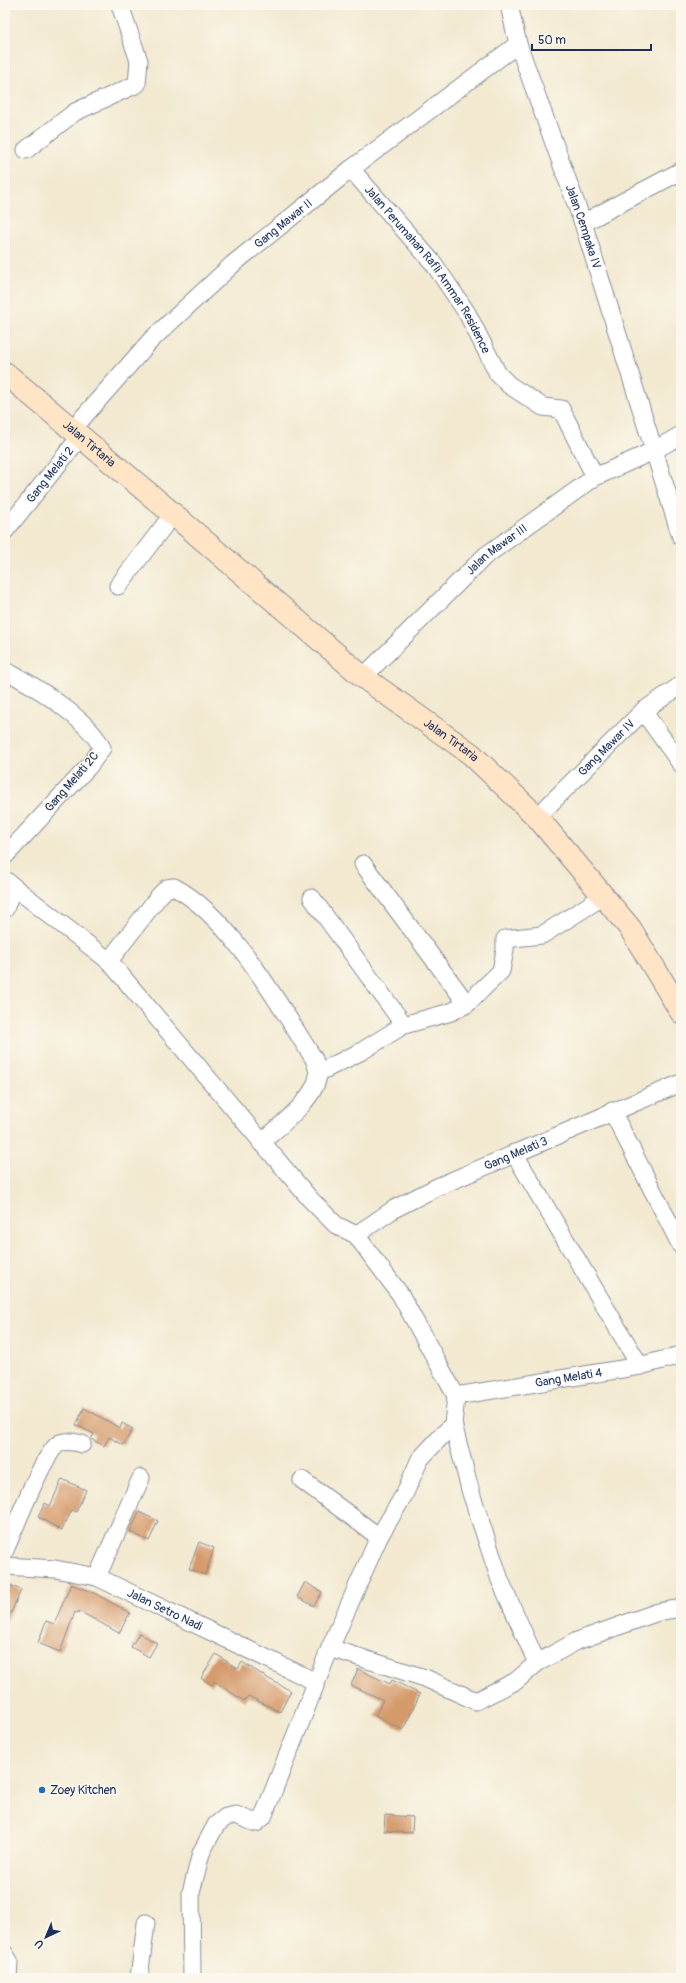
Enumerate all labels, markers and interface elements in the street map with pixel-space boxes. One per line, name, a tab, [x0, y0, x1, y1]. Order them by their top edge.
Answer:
scale bar	[532, 26, 651, 52]
text: 50 m	[538, 33, 566, 48]
street label: Jalan Perumahan Rafli Ammar Residence	[361, 182, 494, 356]
street label: Jalan Cempaka IV	[562, 183, 604, 271]
street label: Gang Mawar II	[251, 196, 315, 251]
street label: Jalan Tirtaria	[60, 417, 119, 470]
street label: Gang Melati 2	[23, 443, 77, 506]
street label: Jalan Mawar III	[463, 521, 530, 578]
street label: Jalan Tirtaria	[421, 715, 482, 765]
street label: Gang Mawar IV	[575, 716, 638, 779]
street label: Gang Melati 2C	[42, 749, 102, 815]
street label: Gang Melati 3	[482, 1133, 550, 1174]
street label: Gang Melati 4	[534, 1365, 603, 1391]
street label: Jalan Setro Nadi	[125, 1585, 205, 1634]
place label: Zoey Kitchen	[50, 1783, 116, 1798]
marker: Zoey Kitchen	[37, 1785, 47, 1795]
north arrow	[26, 1917, 66, 1957]
text: U	[32, 1937, 47, 1951]

